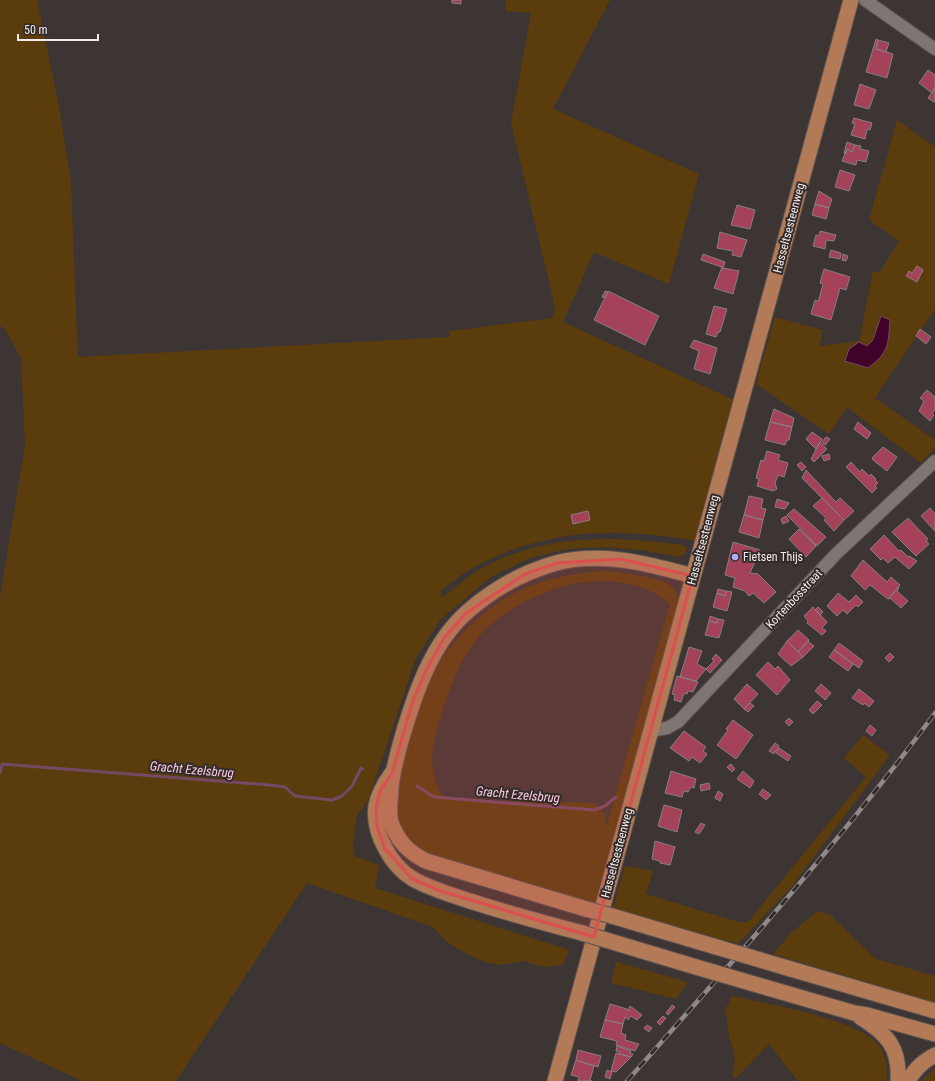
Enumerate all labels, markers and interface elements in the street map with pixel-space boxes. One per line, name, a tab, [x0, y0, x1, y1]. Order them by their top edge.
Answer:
scale bar	[18, 16, 98, 42]
text: 50 m	[24, 23, 48, 37]
street label: Hasseltsesteenweg	[770, 181, 808, 275]
street label: Hasseltsesteenweg	[684, 493, 722, 587]
place label: Fietsen Thijs	[743, 550, 803, 564]
marker: Fietsen Thijs	[730, 552, 740, 562]
street label: Kortenbosstraat	[763, 566, 825, 632]
water label: Gracht Ezelsbrug	[149, 758, 235, 781]
water label: Gracht Ezelsbrug	[475, 783, 561, 806]
street label: Hasseltsesteenweg	[598, 806, 636, 900]

